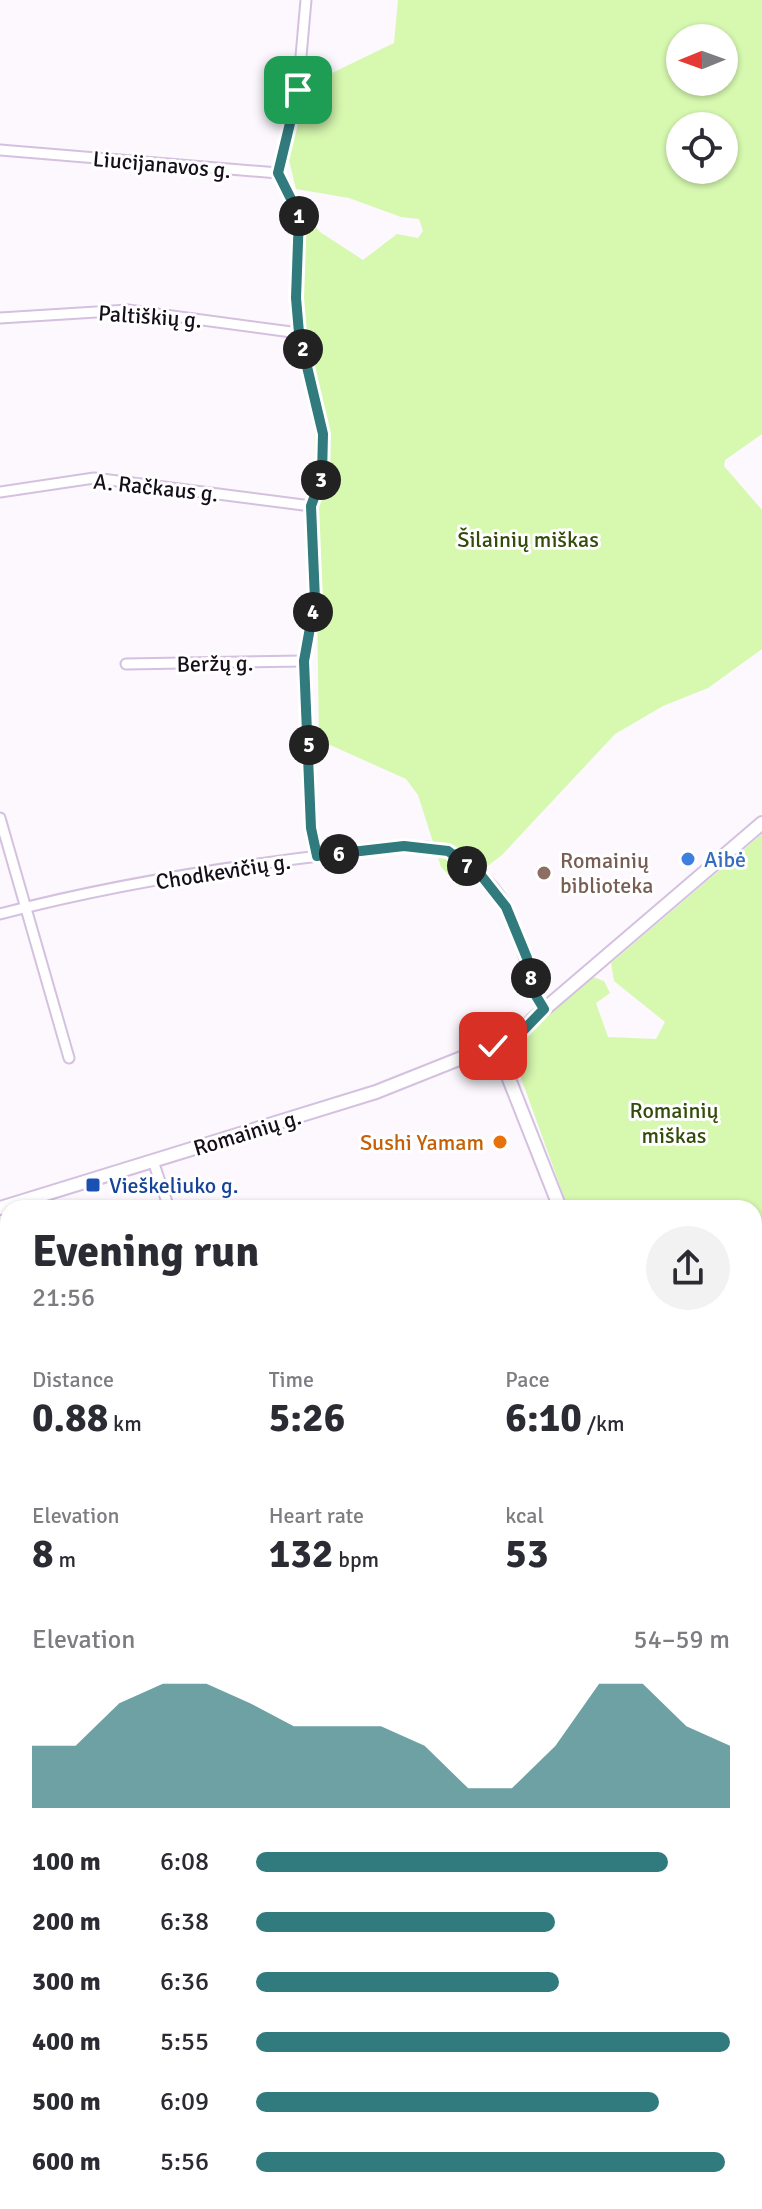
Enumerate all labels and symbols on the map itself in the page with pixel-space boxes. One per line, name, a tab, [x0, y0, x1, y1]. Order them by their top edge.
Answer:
north arrow	[666, 24, 738, 96]
pin	[264, 56, 332, 124]
street label: Liucijanavos g.	[92, 145, 232, 184]
pin: 1	[279, 196, 319, 236]
street label: Paltiškių g.	[97, 299, 203, 334]
pin: 2	[283, 329, 323, 369]
pin: 3	[301, 460, 341, 500]
street label: A. Račkaus g.	[92, 468, 220, 507]
park label: Šilainių miškas	[457, 526, 599, 553]
pin: 4	[293, 592, 333, 632]
street label: Beržų g.	[176, 649, 254, 678]
pin: 5	[289, 725, 329, 765]
pin: 6	[319, 834, 359, 874]
pin: 7	[447, 846, 487, 886]
place label: Aibė	[704, 846, 746, 873]
place label: Romainių biblioteka	[560, 847, 653, 899]
street label: Chodkevičių g.	[154, 848, 292, 895]
marker: Aibė	[679, 850, 697, 868]
marker: Romainių biblioteka	[535, 864, 553, 882]
pin: 8	[511, 958, 551, 998]
pin	[459, 1012, 527, 1080]
park label: Romainių miškas	[629, 1097, 719, 1149]
street label: Romainių g.	[190, 1103, 304, 1162]
place label: Sushi Yamam	[360, 1129, 484, 1156]
marker: Sushi Yamam	[491, 1133, 509, 1151]
place label: Vieškeliuko g.	[109, 1172, 238, 1199]
marker: Vieškeliuko g.	[84, 1176, 102, 1194]

